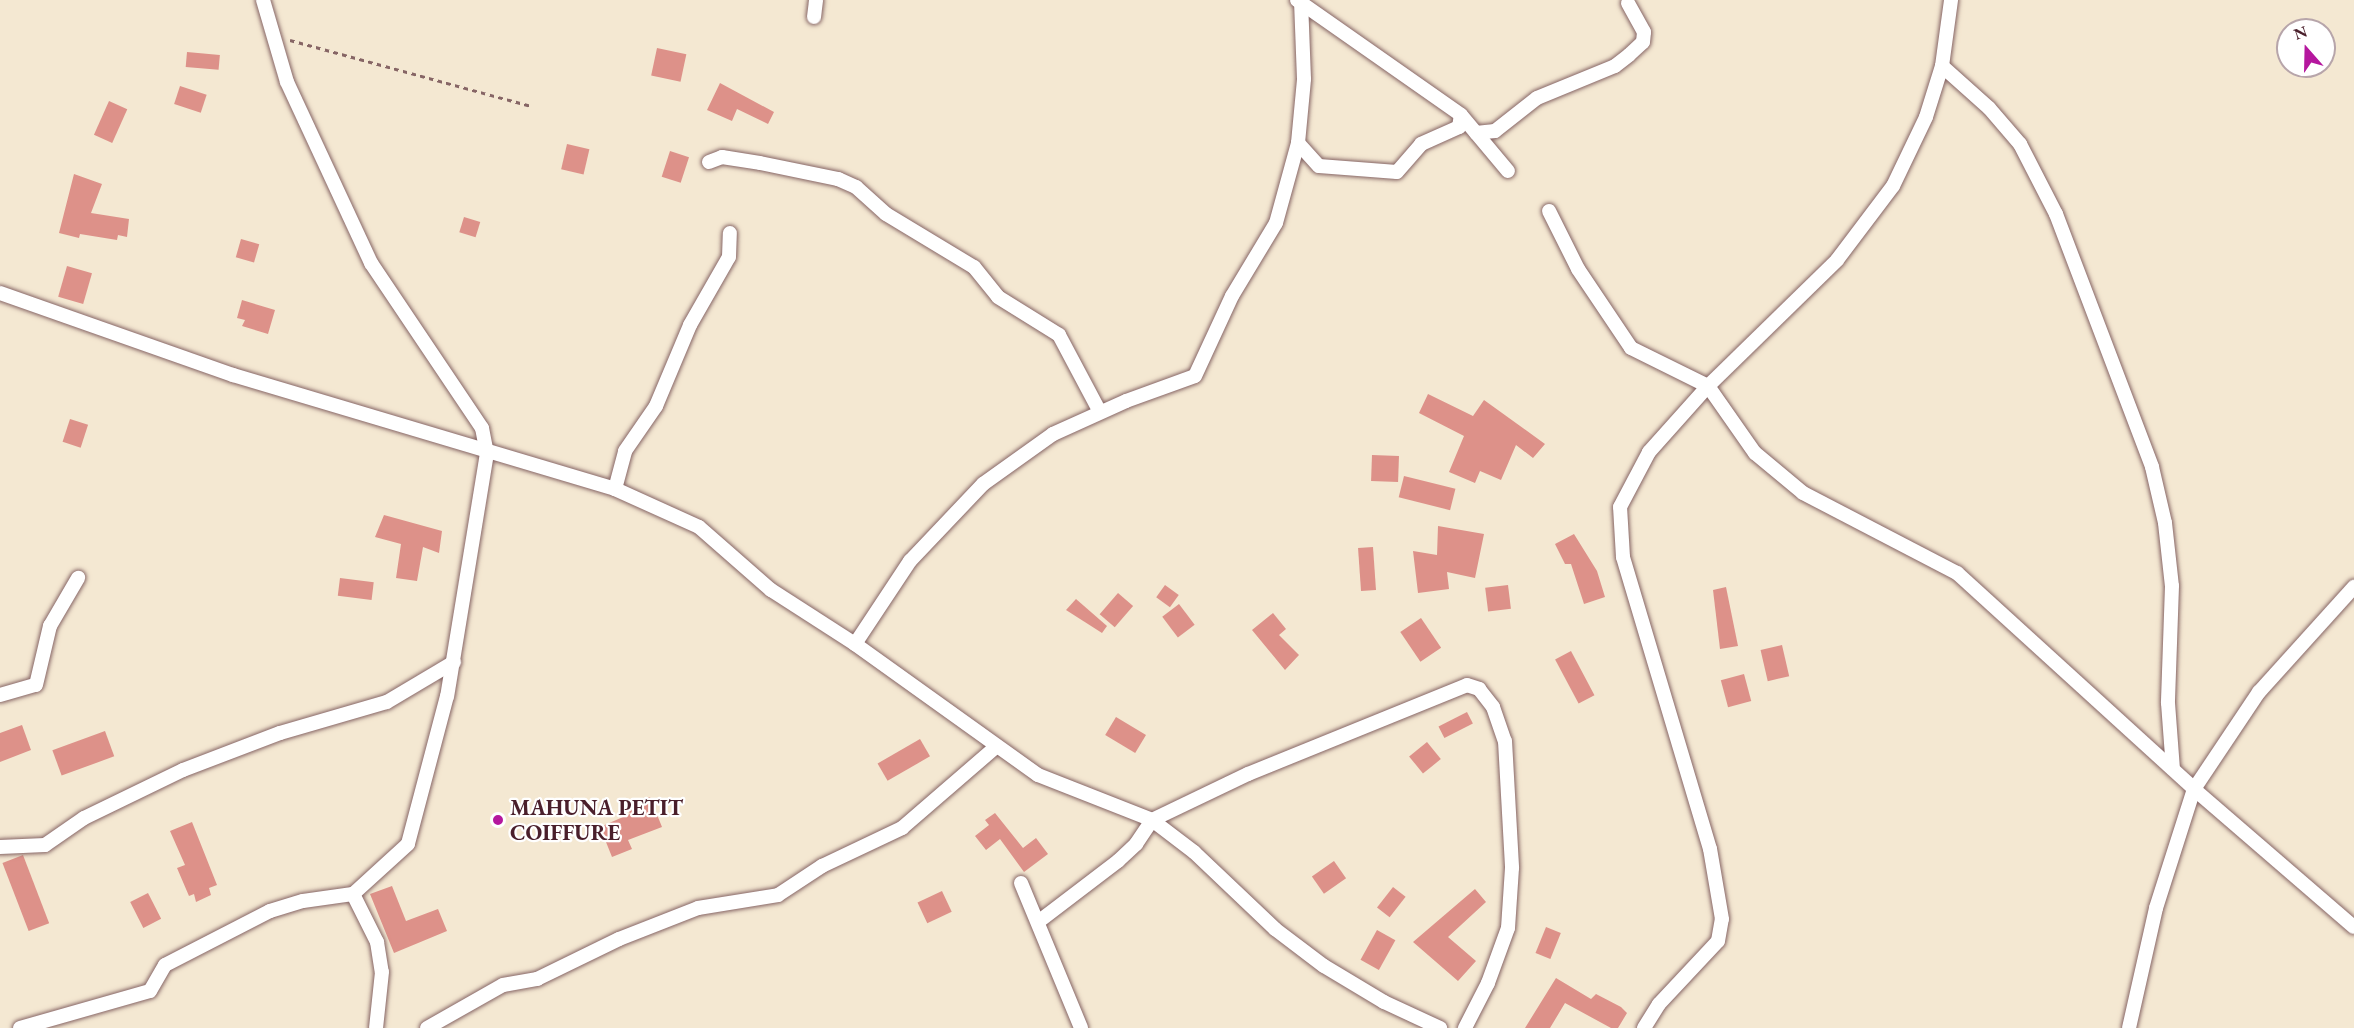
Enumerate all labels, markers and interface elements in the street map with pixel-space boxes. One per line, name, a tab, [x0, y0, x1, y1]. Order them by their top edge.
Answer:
north arrow	[2276, 18, 2336, 78]
text: N	[2291, 20, 2310, 45]
place label: MAHUNA PETIT COIFFURE	[510, 794, 683, 846]
marker: MAHUNA PETIT COIFFURE	[491, 813, 505, 827]

